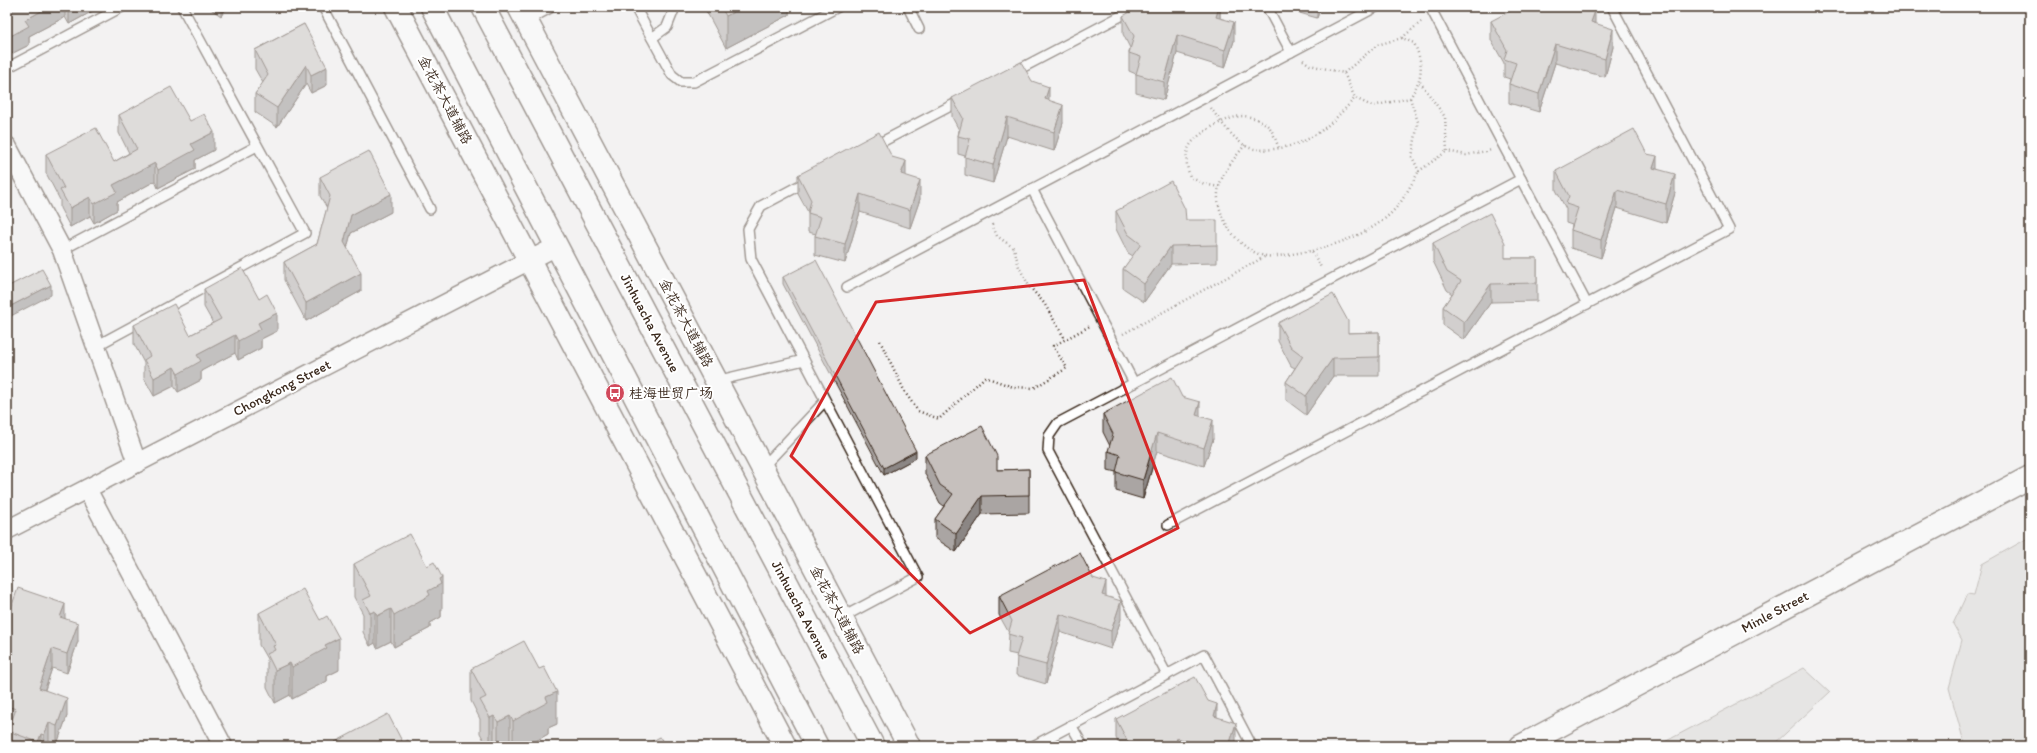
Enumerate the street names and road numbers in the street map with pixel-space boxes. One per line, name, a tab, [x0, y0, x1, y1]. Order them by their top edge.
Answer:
street label: 金花茶大道辅路	[414, 53, 476, 147]
street label: Jinhuacha Avenue	[617, 271, 683, 376]
street label: 金花茶大道辅路	[655, 276, 717, 370]
street label: Chongkong Street	[230, 356, 334, 420]
street label: Jinhuacha Avenue	[768, 558, 834, 663]
street label: 金花茶大道辅路	[806, 563, 868, 657]
street label: Minle Street	[1739, 587, 1811, 637]

